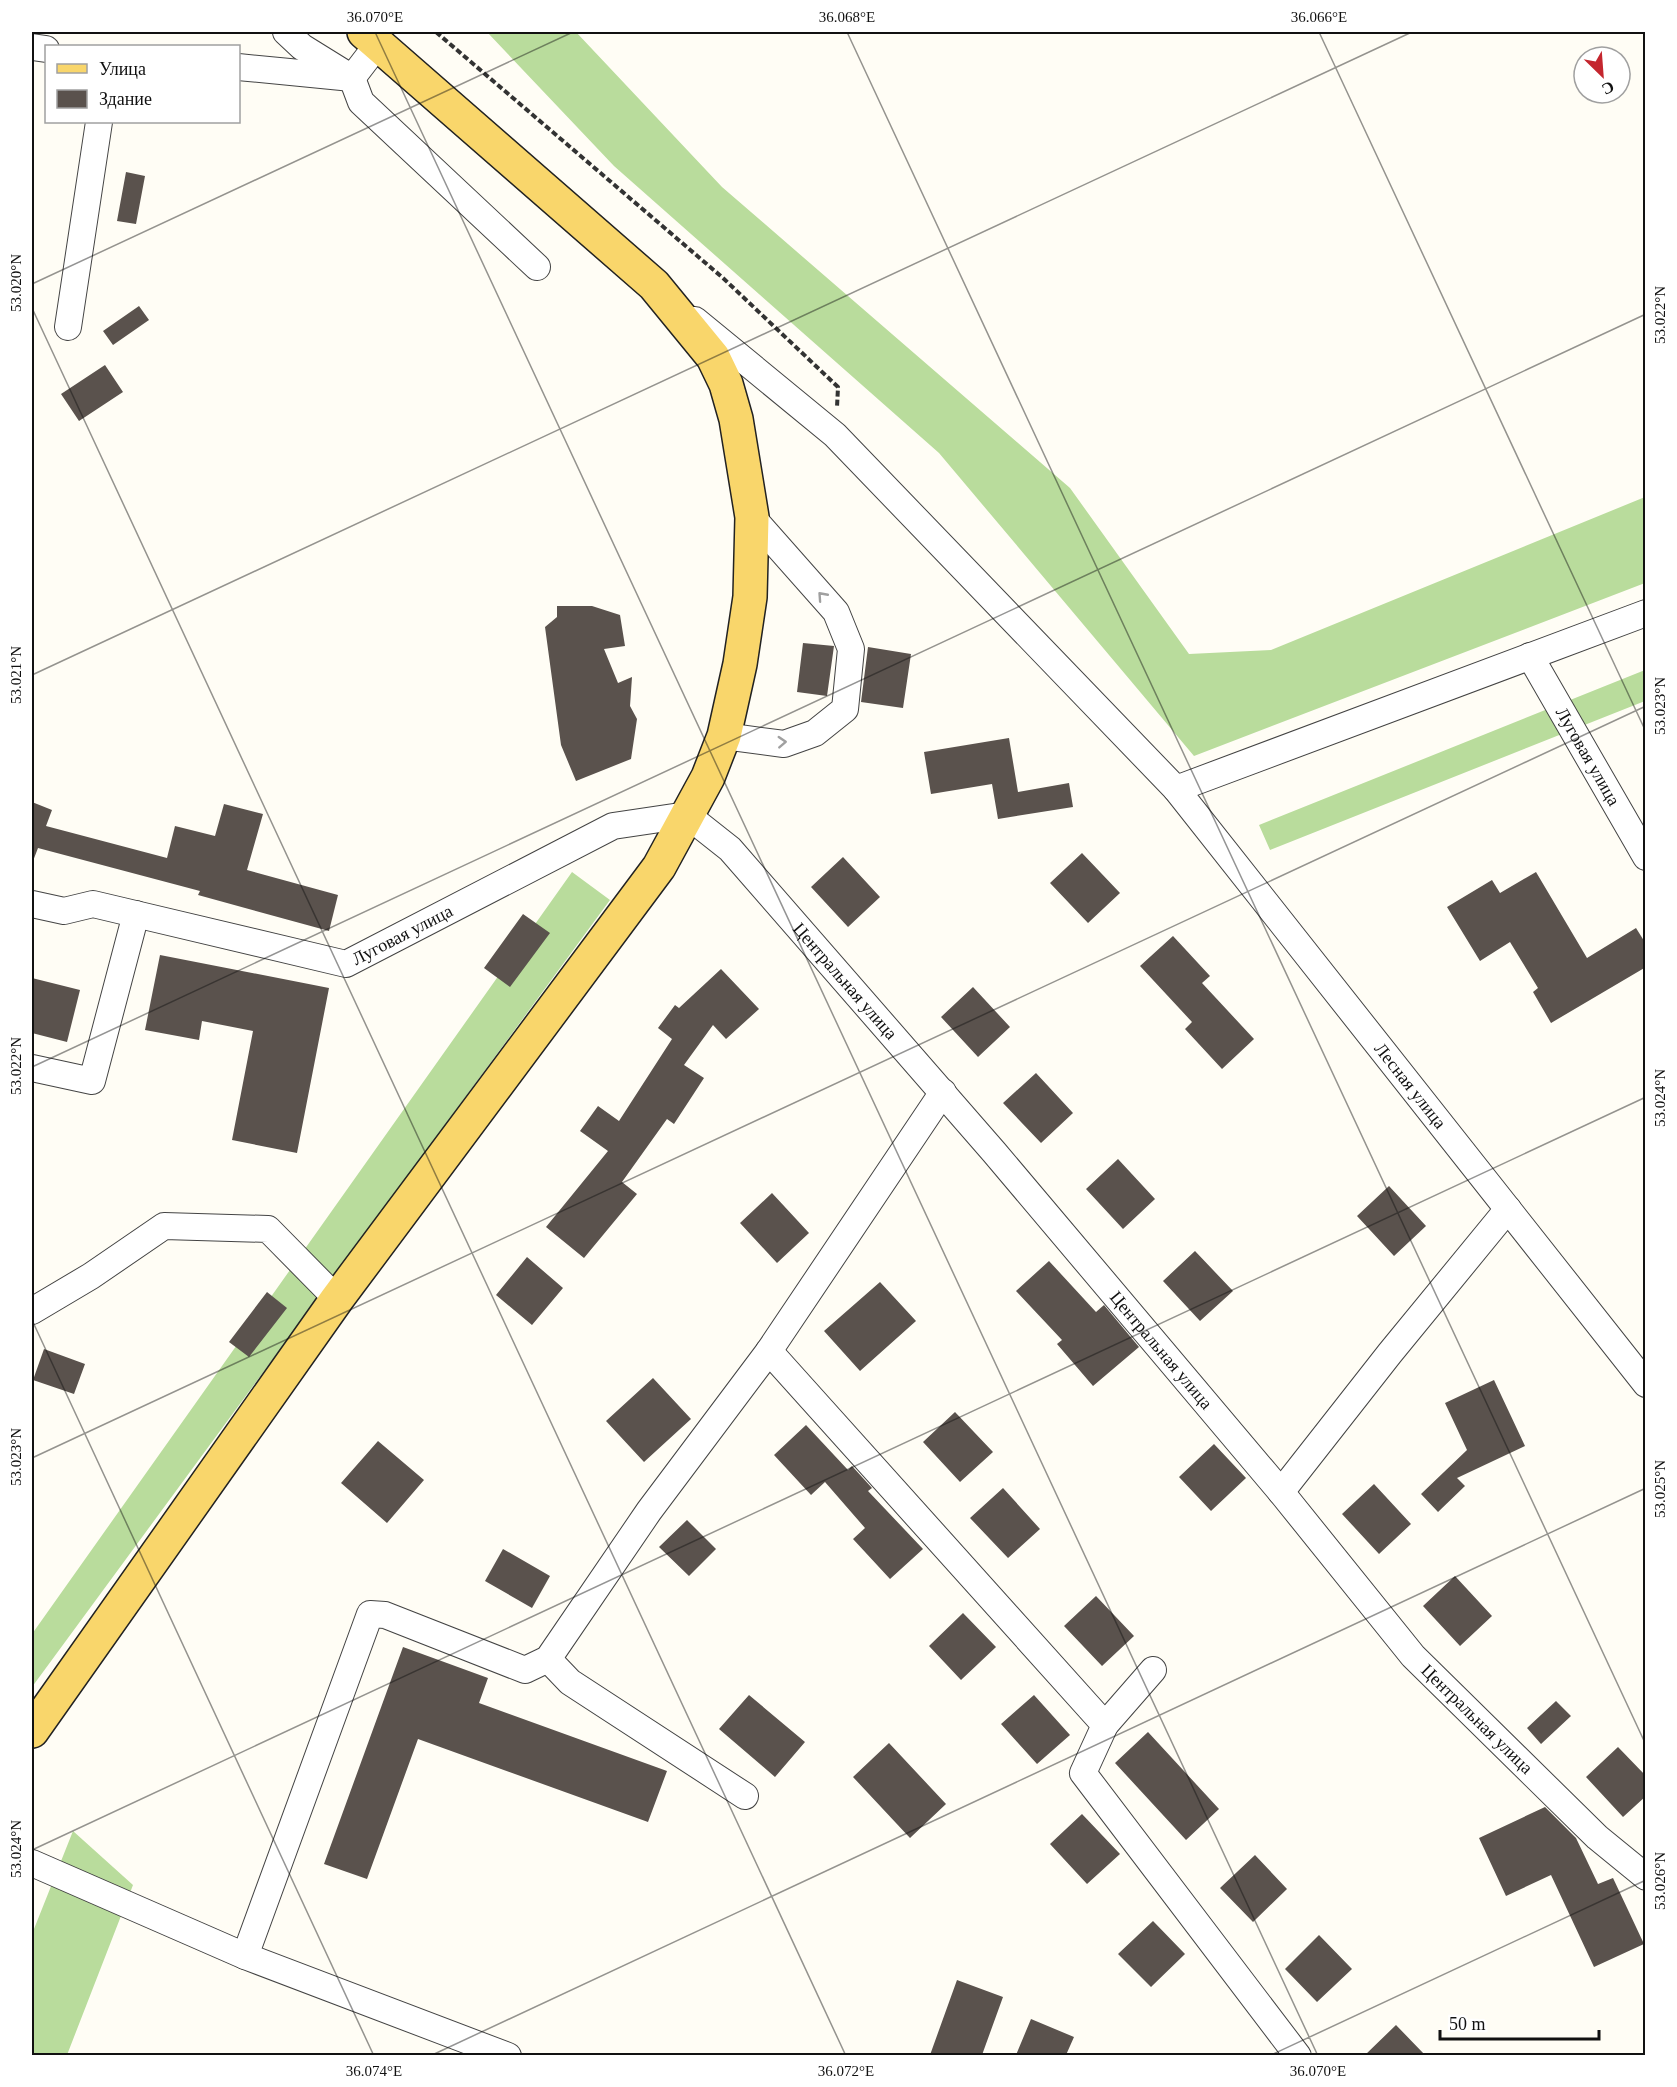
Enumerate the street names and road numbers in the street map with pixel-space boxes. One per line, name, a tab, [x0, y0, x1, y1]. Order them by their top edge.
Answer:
street label: Луговая улица	[1552, 704, 1624, 809]
street label: Луговая улица	[349, 901, 456, 969]
street label: Центральная улица	[789, 919, 901, 1043]
street label: Лесная улица	[1370, 1039, 1450, 1132]
street label: Центральная улица	[1106, 1287, 1217, 1413]
street label: Центральная улица	[1417, 1660, 1537, 1778]

